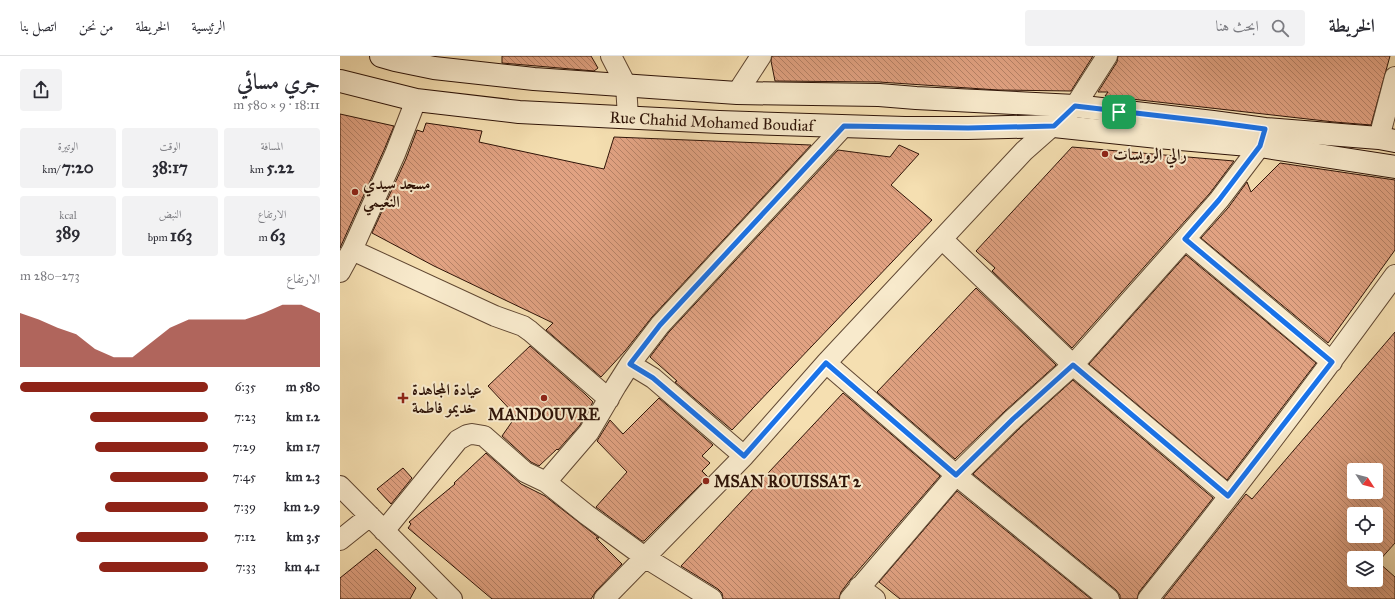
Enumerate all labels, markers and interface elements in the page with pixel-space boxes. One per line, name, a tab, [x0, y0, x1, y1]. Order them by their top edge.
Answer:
search box	[1025, 10, 1305, 46]
text: الخريطة	[1329, 14, 1375, 37]
text: ابحث هنا	[1216, 17, 1259, 35]
icon: search	[1269, 17, 1291, 39]
text: اتصل بنا	[20, 18, 57, 35]
text: من نحن	[79, 18, 114, 35]
text: الخريطة	[136, 18, 170, 35]
text: الرئيسية	[192, 18, 225, 35]
text: جري مسائي	[237, 68, 320, 95]
button: share	[20, 69, 62, 111]
pin	[1102, 95, 1136, 129]
text: 18:11 · 9 × 580 m	[233, 97, 320, 113]
icon: arrive	[1108, 101, 1130, 123]
street label: Rue Chahid Mohamed Boudiaf	[609, 108, 817, 135]
text: الوتيرة	[58, 140, 78, 153]
text: الوقت	[159, 140, 181, 153]
text: المسافة	[261, 140, 283, 153]
place label: رالي الرويسات	[1113, 145, 1188, 168]
marker: رالي الرويسات	[1100, 149, 1110, 159]
text: 7:20	[62, 157, 94, 178]
text: 38:17	[152, 157, 188, 178]
text: 5.22	[267, 157, 294, 178]
text: /km	[42, 163, 62, 176]
text: km	[250, 163, 267, 176]
place label: مسجد سيدي النعيمي	[363, 174, 431, 216]
marker: مسجد سيدي النعيمي	[350, 187, 360, 197]
text: النبض	[159, 208, 181, 221]
text: الارتفاع	[258, 208, 286, 221]
text: kcal	[59, 209, 77, 222]
text: 389	[56, 222, 80, 243]
text: 163	[170, 225, 192, 246]
text: 63	[270, 225, 286, 246]
text: bpm	[148, 231, 170, 244]
text: m	[258, 231, 270, 244]
text: 273–280 m	[20, 268, 80, 284]
text: الارتفاع	[286, 271, 320, 287]
text: 6:35	[235, 379, 256, 395]
text: 580 m	[286, 379, 320, 395]
place label: عيادة المجاهدة خديمو فاطمة	[412, 380, 482, 418]
marker: عيادة المجاهدة خديمو فاطمة	[397, 392, 409, 404]
marker: MANDOUVRE	[539, 393, 549, 403]
place label: MANDOUVRE	[488, 405, 601, 424]
text: 7:23	[234, 409, 256, 425]
text: 1.2 km	[286, 409, 320, 425]
text: 7:29	[232, 439, 256, 455]
text: 1.7 km	[286, 439, 320, 455]
north arrow	[1347, 463, 1383, 499]
map controls	[1347, 463, 1383, 587]
text: 7:45	[233, 469, 256, 485]
text: 2.3 km	[286, 469, 320, 485]
place label: MSAN ROUISSAT 2	[714, 472, 862, 491]
marker: MSAN ROUISSAT 2	[701, 476, 711, 486]
text: 7:39	[234, 499, 256, 515]
text: 2.9 km	[284, 499, 320, 515]
button: locate	[1347, 507, 1383, 543]
text: 7:12	[234, 529, 256, 545]
text: 3.5 km	[286, 529, 320, 545]
button: layers	[1347, 551, 1383, 587]
text: 7:33	[235, 559, 256, 575]
text: 4.1 km	[285, 559, 320, 575]

